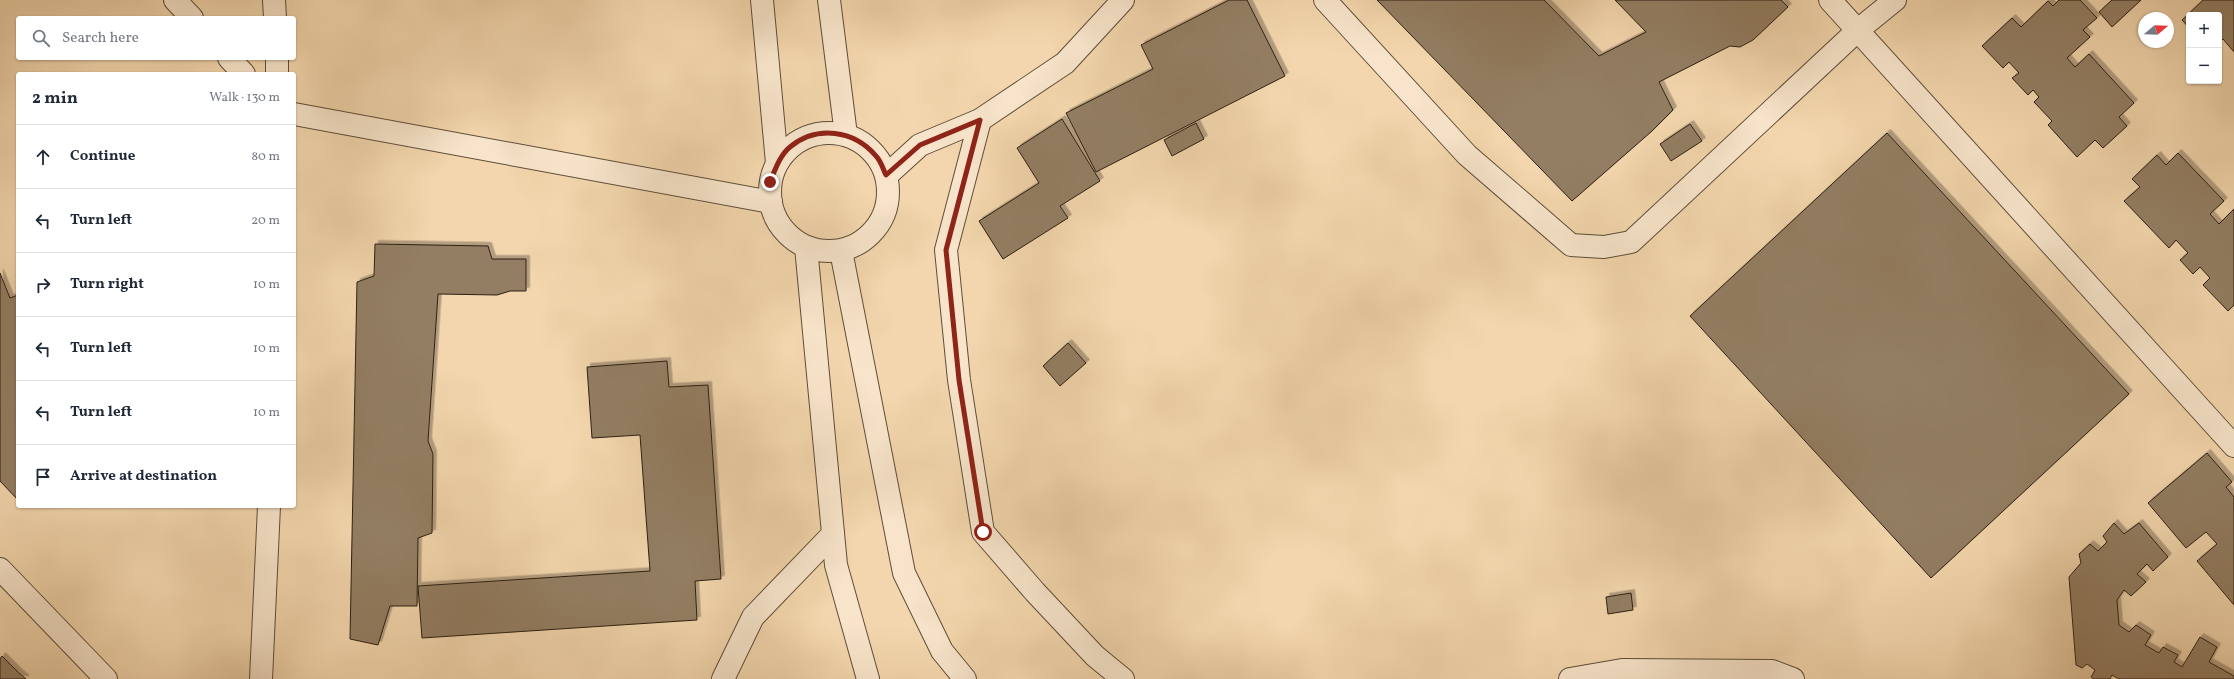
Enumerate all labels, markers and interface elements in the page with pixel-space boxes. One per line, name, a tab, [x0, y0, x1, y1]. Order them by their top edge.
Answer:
north arrow	[2138, 12, 2174, 48]
map controls	[2186, 12, 2222, 84]
button: +	[2186, 12, 2222, 48]
search box	[16, 16, 296, 60]
icon: search	[30, 27, 52, 49]
text: Search here	[62, 28, 139, 49]
button: −	[2186, 48, 2222, 84]
text: 2 min	[32, 87, 78, 110]
text: Walk · 130 m	[209, 89, 280, 107]
icon: ahead	[32, 146, 54, 168]
text: Continue	[70, 146, 135, 167]
text: 80 m	[251, 148, 280, 166]
route end	[761, 173, 779, 191]
icon: left	[32, 210, 54, 232]
text: Turn left	[70, 210, 132, 231]
text: 20 m	[251, 212, 280, 230]
icon: right	[32, 274, 54, 296]
text: Turn right	[70, 274, 144, 295]
text: 10 m	[253, 276, 280, 294]
icon: left	[32, 338, 54, 360]
text: Turn left	[70, 338, 132, 359]
text: 10 m	[253, 340, 280, 358]
icon: left	[32, 402, 54, 424]
text: Turn left	[70, 402, 132, 423]
text: 10 m	[253, 404, 280, 422]
icon: arrive	[32, 466, 54, 488]
text: Arrive at destination	[70, 466, 217, 487]
route start	[974, 523, 992, 541]

